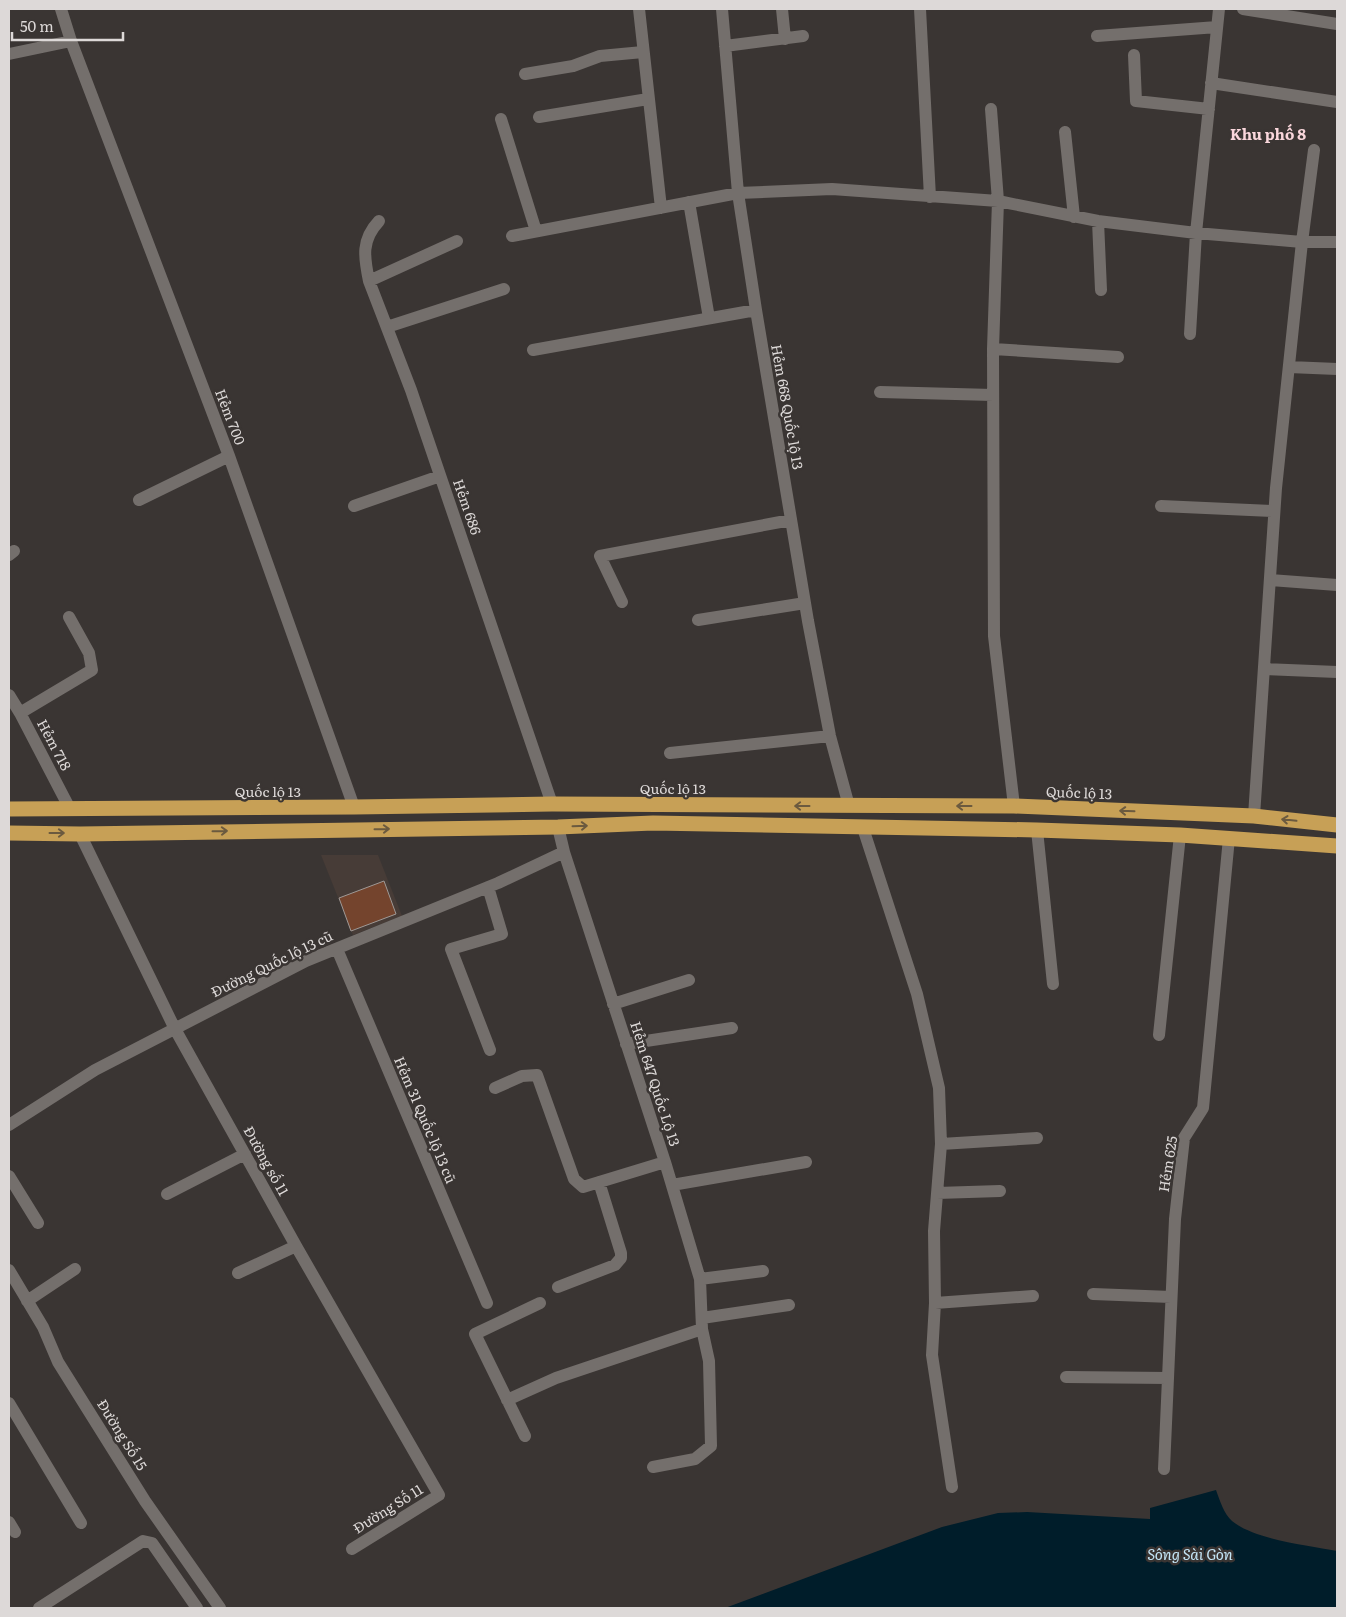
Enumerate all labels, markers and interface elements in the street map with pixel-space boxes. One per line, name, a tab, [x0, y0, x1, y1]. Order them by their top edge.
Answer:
scale bar	[12, 10, 124, 42]
text: 50 m	[20, 14, 54, 37]
district label: Khu phố 8	[1230, 122, 1306, 145]
street label: Hẻm 668 Quốc lộ 13	[767, 343, 809, 471]
street label: Hẻm 700	[211, 386, 251, 447]
street label: Hẻm 686	[449, 476, 487, 538]
street label: Hẻm 718	[33, 715, 77, 774]
street label: Quốc lộ 13	[640, 778, 706, 798]
street label: Quốc lộ 13	[235, 781, 301, 801]
street label: Quốc lộ 13	[1046, 781, 1113, 803]
one-way arrow	[794, 801, 810, 811]
one-way arrow	[956, 801, 972, 811]
one-way arrow	[1119, 806, 1135, 815]
one-way arrow	[1281, 815, 1297, 825]
one-way arrow	[572, 822, 588, 831]
one-way arrow	[374, 824, 390, 834]
one-way arrow	[212, 826, 228, 836]
one-way arrow	[49, 828, 65, 838]
street label: Đường Quốc lộ 13 cũ	[207, 925, 336, 1001]
street label: Hẻm 647 Quốc Lộ 13	[626, 1019, 686, 1149]
street label: Hẻm 31 Quốc lộ 13 cũ	[390, 1053, 462, 1186]
street label: Đường số 11	[239, 1122, 294, 1199]
street label: Hẻm 625	[1153, 1134, 1181, 1193]
street label: Đường Số 15	[93, 1395, 153, 1474]
street label: Đường Số 11	[349, 1479, 427, 1538]
water label: Sông Sài Gòn	[1147, 1542, 1233, 1565]

